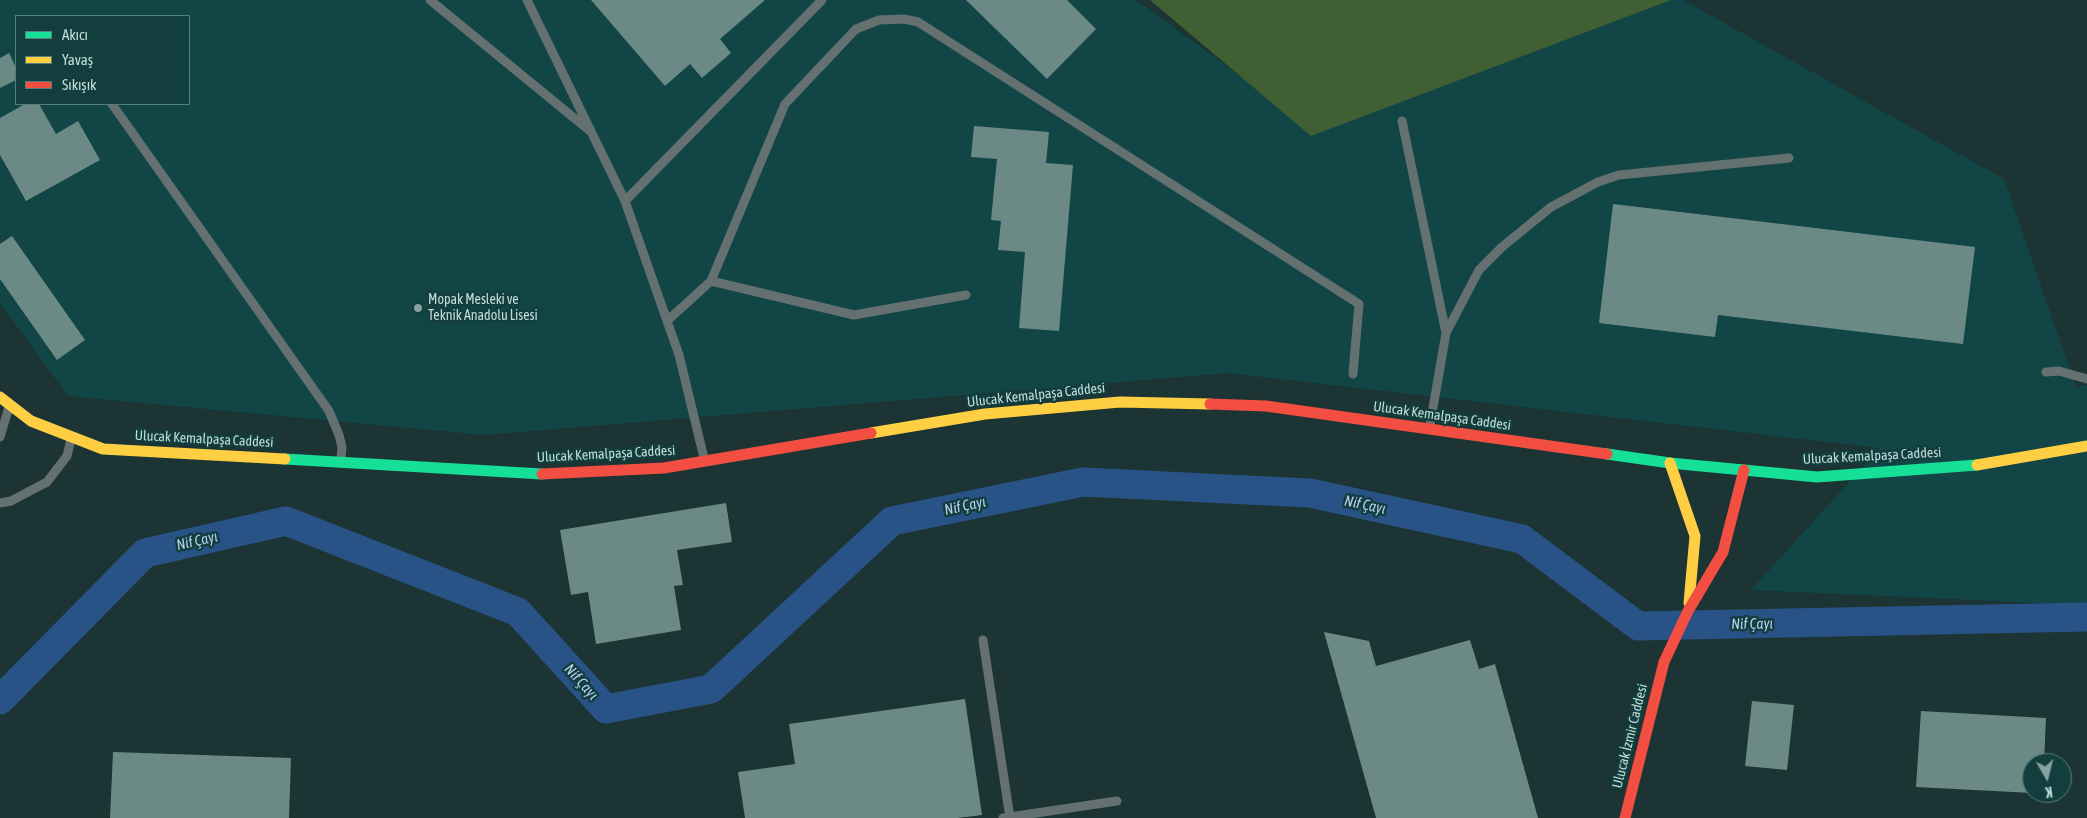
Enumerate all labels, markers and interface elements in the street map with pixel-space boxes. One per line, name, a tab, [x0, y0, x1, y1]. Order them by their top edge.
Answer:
legend	[15, 15, 190, 105]
text: Akıcı	[62, 26, 88, 43]
text: Yavaş	[62, 51, 93, 68]
text: Sıkışık	[62, 76, 97, 93]
place label: Mopak Mesleki ve Teknik Anadolu Lisesi	[428, 292, 538, 324]
marker: Mopak Mesleki ve Teknik Anadolu Lisesi	[412, 302, 424, 314]
street label: Ulucak Kemalpaşa Caddesi	[966, 379, 1106, 411]
street label: Ulucak Kemalpaşa Caddesi	[1372, 398, 1512, 434]
street label: Ulucak Kemalpaşa Caddesi	[134, 427, 274, 451]
street label: Ulucak Kemalpaşa Caddesi	[536, 442, 676, 466]
street label: Ulucak Kemalpaşa Caddesi	[1802, 444, 1942, 468]
water label: Nif Çayı	[1343, 492, 1387, 518]
water label: Nif Çayı	[943, 493, 987, 519]
water label: Nif Çayı	[175, 528, 219, 554]
water label: Nif Çayı	[1731, 615, 1773, 633]
water label: Nif Çayı	[560, 660, 602, 704]
street label: Ulucak İzmir Caddesi	[1609, 682, 1651, 790]
north arrow	[2022, 753, 2072, 803]
text: K	[2044, 783, 2053, 800]

